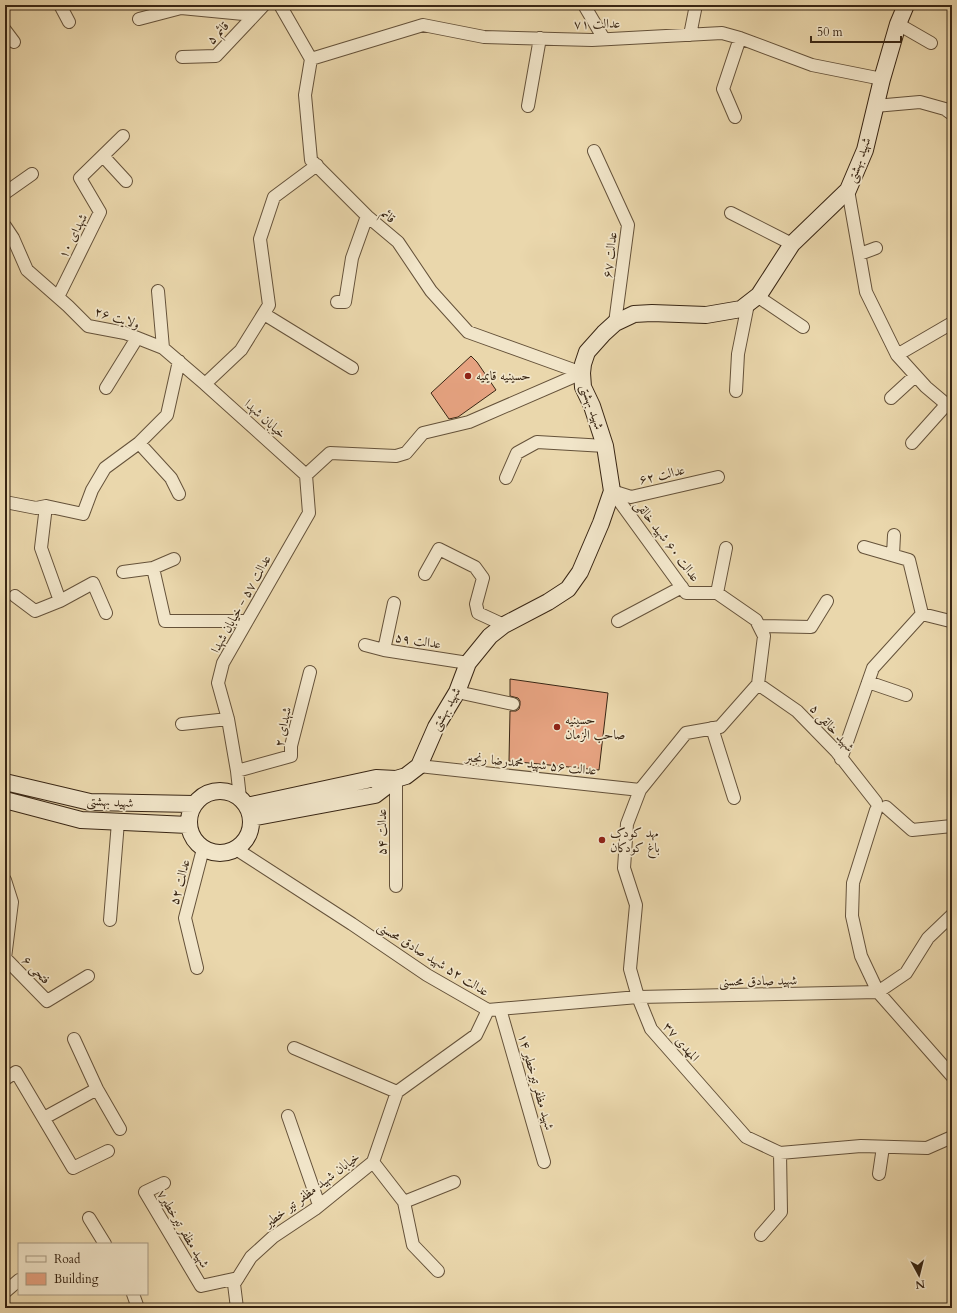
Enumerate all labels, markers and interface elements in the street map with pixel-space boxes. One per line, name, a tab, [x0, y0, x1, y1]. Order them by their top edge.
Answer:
street label: عدالت ۷۱	[574, 15, 620, 33]
street label: قائم ۵	[203, 17, 235, 50]
scale bar	[811, 18, 901, 44]
text: 50 m	[817, 24, 844, 40]
street label: شهید بهشتی	[843, 135, 875, 185]
street label: قائم	[375, 204, 399, 229]
street label: شهدای ۱۰	[54, 211, 92, 261]
street label: عدالت ۶۷	[598, 231, 622, 279]
street label: ولایت ۲۶	[92, 303, 142, 333]
place label: حسینیه قایمیه	[476, 367, 530, 385]
marker: حسینیه قایمیه	[463, 371, 473, 381]
street label: شهید بهشتی	[576, 382, 608, 432]
street label: خیابان شهدا	[240, 395, 290, 443]
street label: عدالت ۶۲	[637, 461, 687, 489]
street label: عدالت ۶۰ شهید خالقی	[630, 496, 704, 586]
street label: عدالت ۵۷ - خیابان شهدا	[207, 552, 275, 656]
street label: عدالت ۵۹	[394, 628, 442, 654]
street label: شهید بهشتی	[427, 684, 465, 734]
street label: شهید خالقی ۵	[805, 700, 858, 757]
street label: شهدای ۲	[270, 705, 296, 749]
place label: حسینیه صاحب الزمان	[565, 711, 625, 744]
marker: حسینیه صاحب الزمان	[552, 722, 562, 732]
street label: عدالت ۵۶ شهید محمدرضا رنجبر	[463, 748, 597, 780]
street label: شهید بهشتی	[86, 792, 134, 812]
street label: عدالت ۵۴	[373, 809, 391, 855]
place label: مهد کودک باغ کودکان	[610, 824, 660, 859]
marker: مهد کودک باغ کودکان	[597, 835, 607, 845]
street label: عدالت ۵۲	[165, 857, 195, 907]
street label: عدالت ۵۲ شهید صادق محسنی	[374, 917, 492, 1001]
street label: فتحی ۶	[18, 952, 54, 988]
street label: شهید صادق محسنی	[719, 971, 797, 991]
street label: المهدی ۳۷	[659, 1018, 703, 1066]
street label: شهید مظفر تیرخطیر ۱۴	[514, 1032, 558, 1132]
street label: خیابان شهید مظفر تیر خطیر	[259, 1148, 363, 1233]
street label: شهید مظفر تیرخطیر۷	[153, 1186, 213, 1272]
legend	[18, 1243, 148, 1295]
text: Road	[54, 1251, 81, 1267]
north arrow	[899, 1255, 939, 1295]
text: Building	[54, 1271, 99, 1287]
text: N	[914, 1276, 926, 1293]

